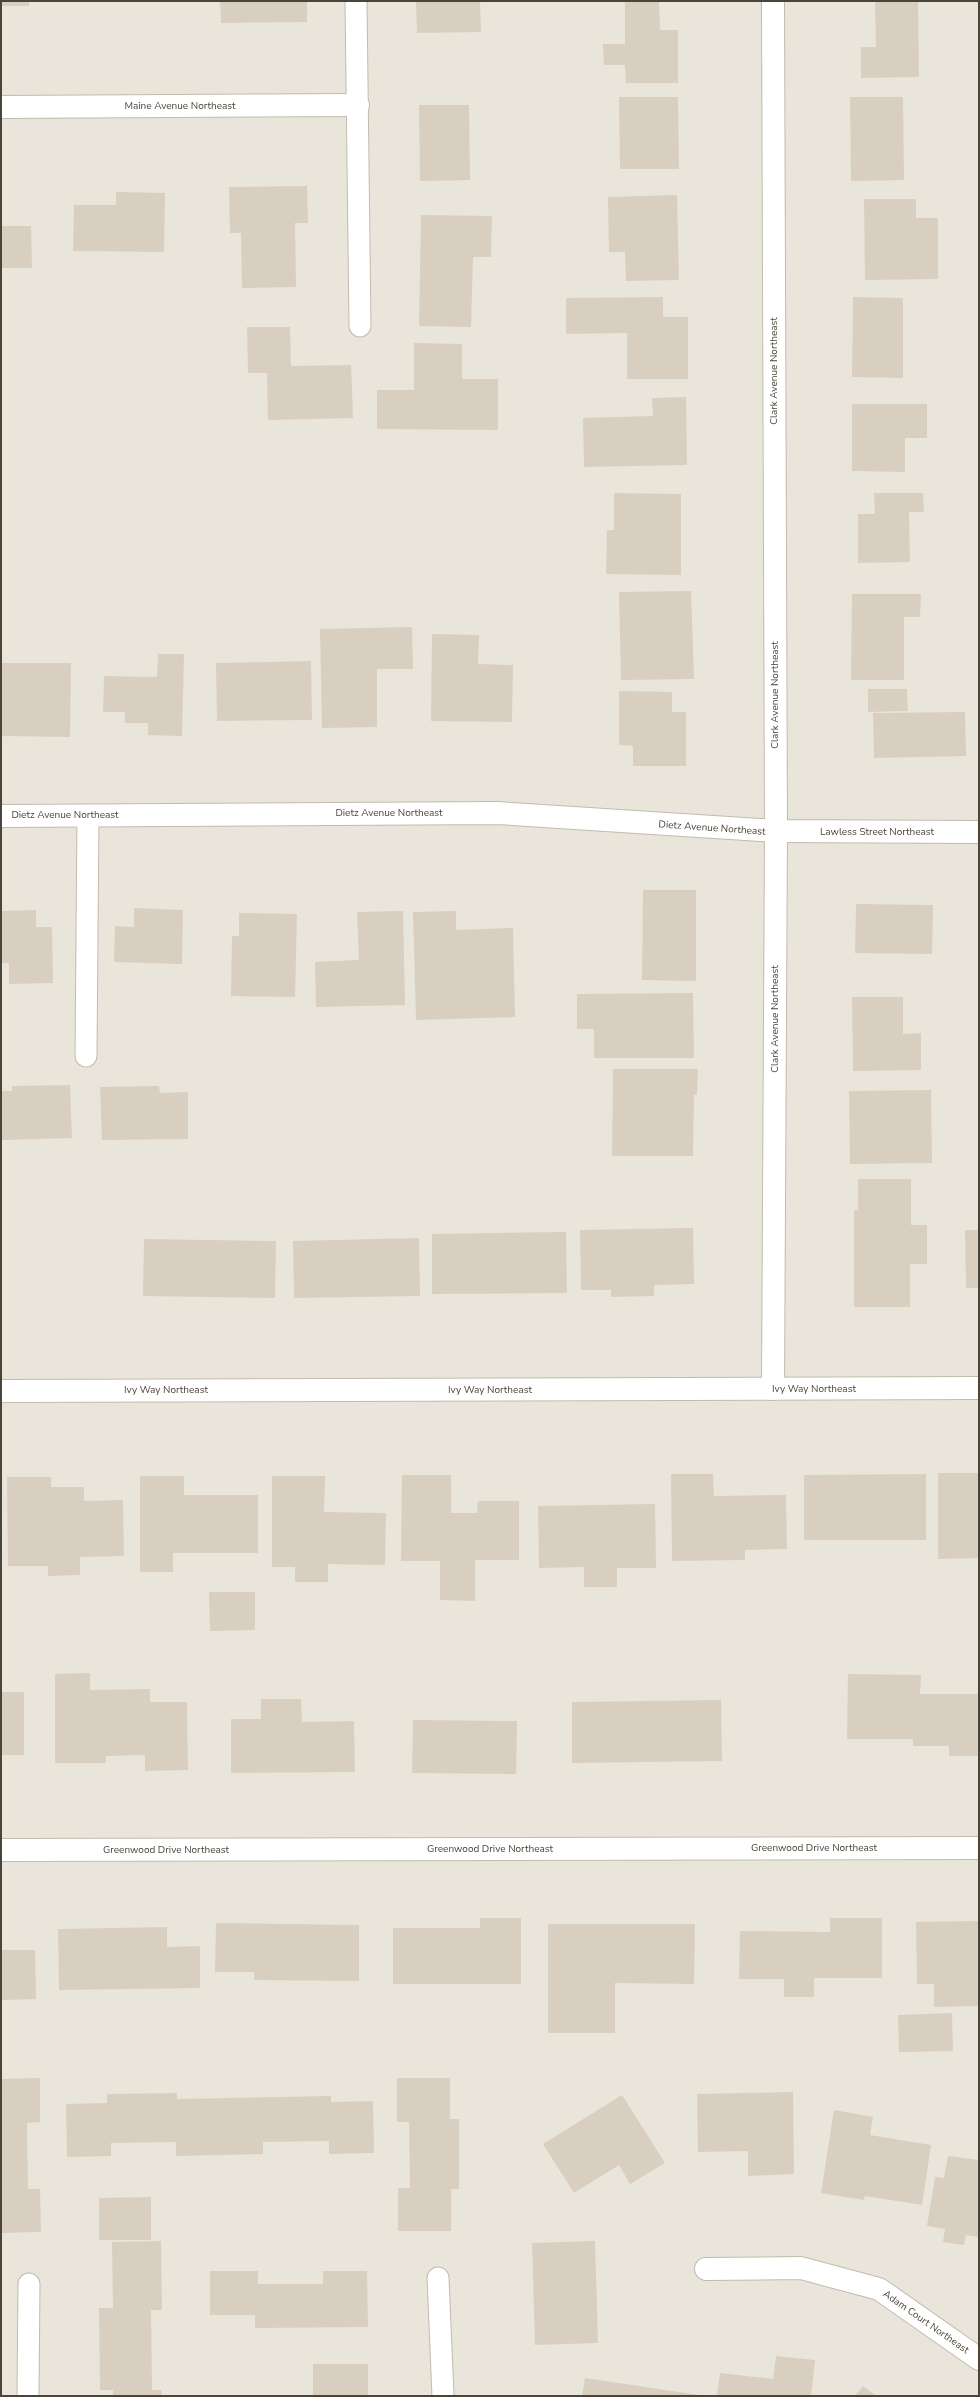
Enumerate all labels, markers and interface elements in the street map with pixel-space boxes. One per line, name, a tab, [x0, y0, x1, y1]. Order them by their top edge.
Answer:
street label: Maine Avenue Northeast	[124, 99, 236, 113]
street label: Clark Avenue Northeast	[767, 317, 781, 425]
street label: Clark Avenue Northeast	[768, 641, 782, 749]
street label: Dietz Avenue Northeast	[335, 806, 443, 820]
street label: Dietz Avenue Northeast	[11, 808, 119, 822]
street label: Dietz Avenue Northeast	[658, 817, 766, 839]
street label: Lawless Street Northeast	[820, 825, 935, 839]
street label: Clark Avenue Northeast	[768, 965, 782, 1073]
street label: Ivy Way Northeast	[772, 1382, 856, 1396]
street label: Ivy Way Northeast	[124, 1383, 208, 1397]
street label: Ivy Way Northeast	[448, 1383, 532, 1397]
street label: Greenwood Drive Northeast	[751, 1841, 878, 1855]
street label: Greenwood Drive Northeast	[427, 1842, 554, 1856]
street label: Greenwood Drive Northeast	[103, 1843, 230, 1857]
street label: Adam Court Northeast	[880, 2287, 972, 2357]

